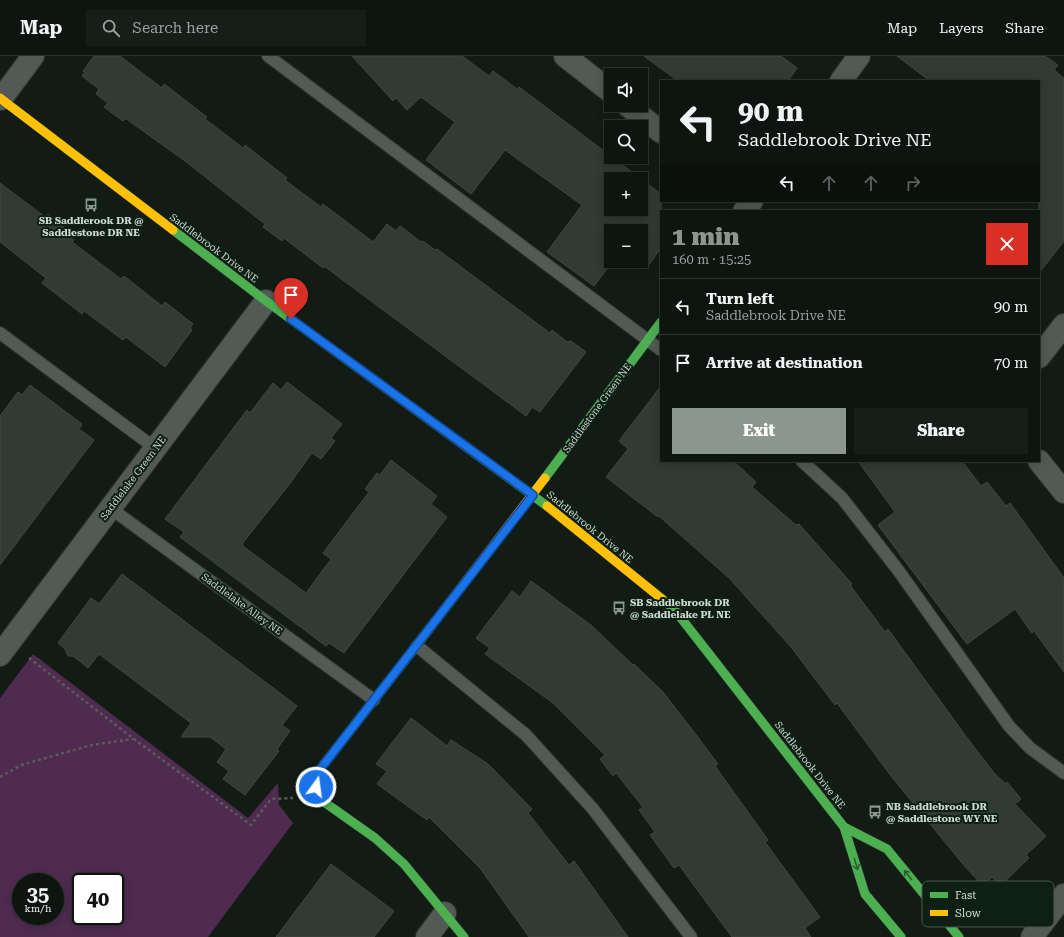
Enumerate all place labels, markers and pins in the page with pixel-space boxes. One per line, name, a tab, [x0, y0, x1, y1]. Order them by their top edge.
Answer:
bus stop icon: SB Saddlerook DR @ Saddlestone DR NE	[83, 197, 99, 213]
place label: SB Saddlerook DR @ Saddlestone DR NE	[39, 215, 143, 238]
pin	[274, 278, 308, 319]
place label: SB Saddlebrook DR @ Saddlelake PL NE	[630, 597, 731, 620]
bus stop icon: SB Saddlebrook DR @ Saddlelake PL NE	[611, 600, 627, 616]
place label: NB Saddlebrook DR @ Saddlestone WY NE	[886, 801, 998, 824]
bus stop icon: NB Saddlebrook DR @ Saddlestone WY NE	[867, 804, 883, 820]

